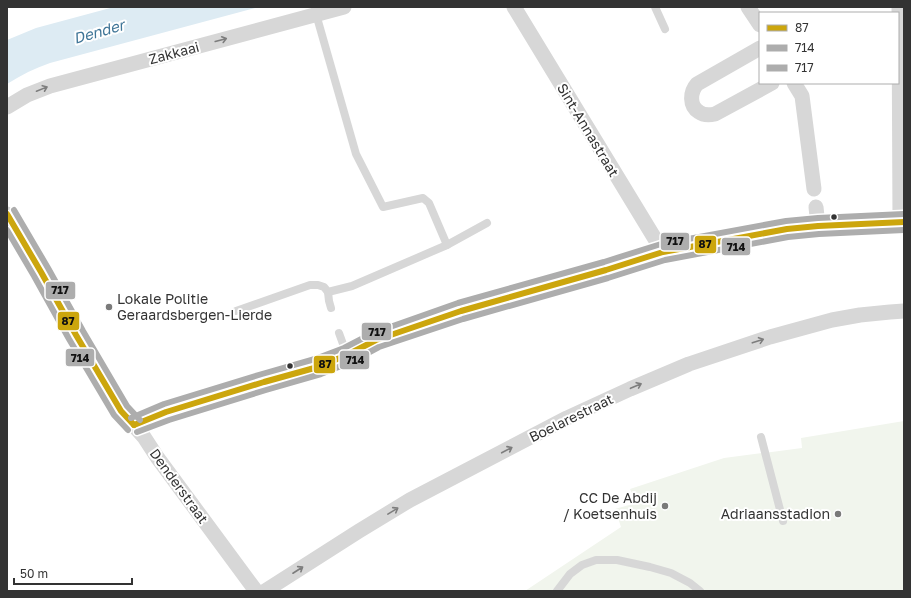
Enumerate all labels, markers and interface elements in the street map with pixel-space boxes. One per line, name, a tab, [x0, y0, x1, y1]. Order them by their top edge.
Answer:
legend	[759, 12, 899, 84]
water label: Dender	[71, 15, 128, 47]
text: 87	[795, 20, 809, 35]
one-way arrow	[214, 36, 227, 43]
street label: Zakkaai	[147, 38, 201, 67]
text: 714	[795, 40, 815, 55]
text: 717	[795, 60, 814, 75]
street label: Sint-Annastraat	[554, 80, 623, 180]
one-way arrow	[35, 85, 47, 93]
unlabelled marker	[829, 212, 839, 222]
line badge: 717	[660, 232, 690, 251]
text: 717	[666, 234, 684, 247]
line badge: 87	[694, 235, 717, 254]
text: 87	[698, 237, 712, 250]
line badge: 714	[721, 237, 751, 256]
text: 714	[727, 240, 745, 253]
line badge: 717	[45, 281, 76, 300]
text: 717	[51, 283, 69, 296]
place label: Lokale Politie Geraardsbergen-Lierde	[117, 290, 272, 323]
marker: Lokale Politie Geraardsbergen-Lierde	[104, 302, 114, 312]
line badge: 87	[57, 311, 80, 331]
text: 87	[61, 314, 75, 327]
line badge: 717	[361, 322, 392, 341]
text: 717	[368, 325, 386, 338]
one-way arrow	[751, 337, 764, 344]
line badge: 714	[65, 348, 95, 367]
line badge: 714	[339, 350, 370, 370]
text: 714	[71, 351, 89, 364]
text: 714	[346, 353, 364, 366]
line badge: 87	[313, 355, 336, 374]
text: 87	[318, 357, 332, 370]
unlabelled marker	[285, 361, 295, 371]
one-way arrow	[630, 382, 642, 389]
street label: Boelarestraat	[526, 390, 616, 445]
street label: Denderstraat	[147, 445, 212, 526]
one-way arrow	[501, 445, 513, 453]
place label: CC De Abdij / Koetsenhuis	[563, 489, 657, 522]
marker: CC De Abdij / Koetsenhuis	[660, 501, 670, 511]
place label: Adriaansstadion	[721, 505, 830, 522]
one-way arrow	[387, 506, 399, 514]
marker: Adriaansstadion	[833, 509, 843, 519]
scale bar	[14, 560, 132, 586]
text: 50 m	[20, 566, 48, 581]
one-way arrow	[292, 566, 303, 574]

